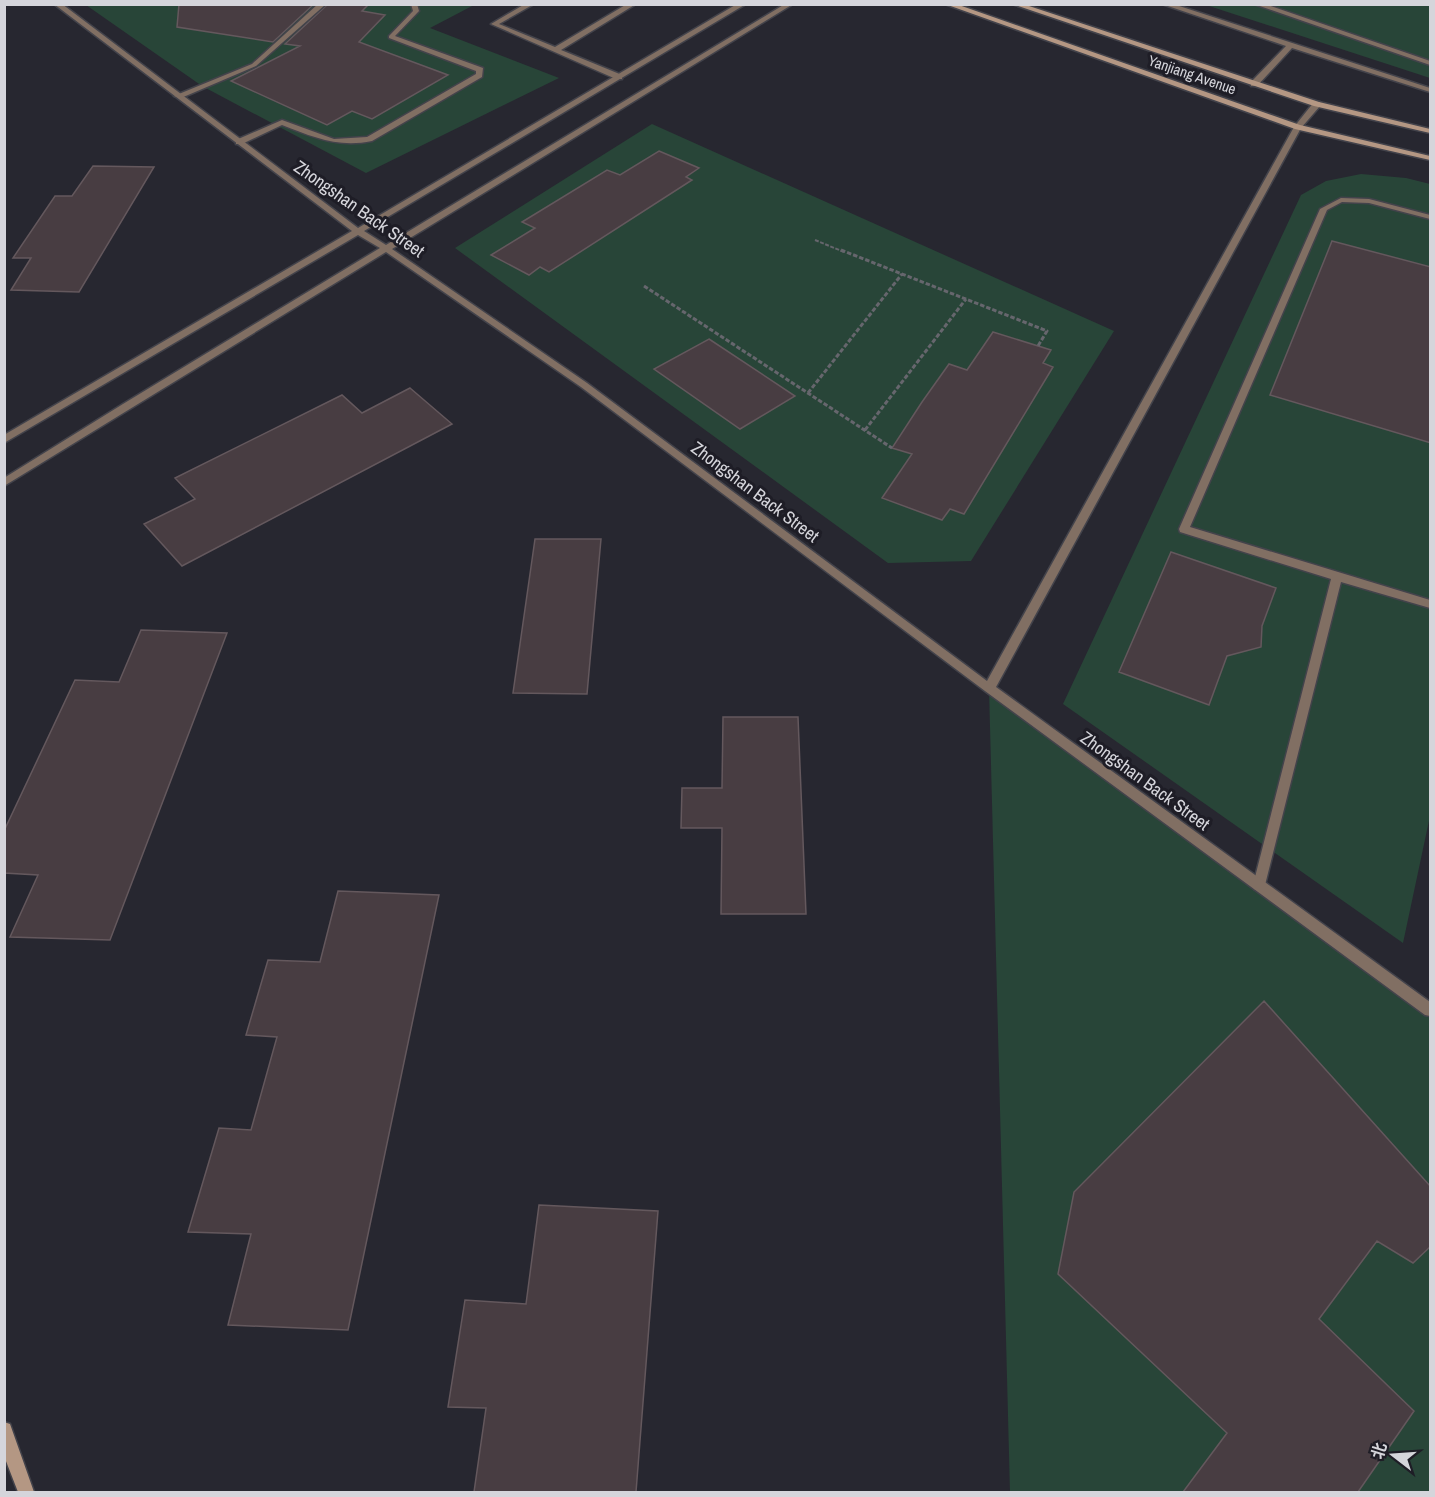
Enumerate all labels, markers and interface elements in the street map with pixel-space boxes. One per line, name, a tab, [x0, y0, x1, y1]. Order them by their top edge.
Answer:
street label: Yanjiang Avenue	[1145, 50, 1239, 99]
street label: Zhongshan Back Street	[289, 154, 430, 263]
street label: Zhongshan Back Street	[686, 435, 824, 548]
street label: Zhongshan Back Street	[1076, 725, 1215, 836]
north arrow	[1363, 1425, 1423, 1485]
text: 北	[1366, 1440, 1392, 1461]

